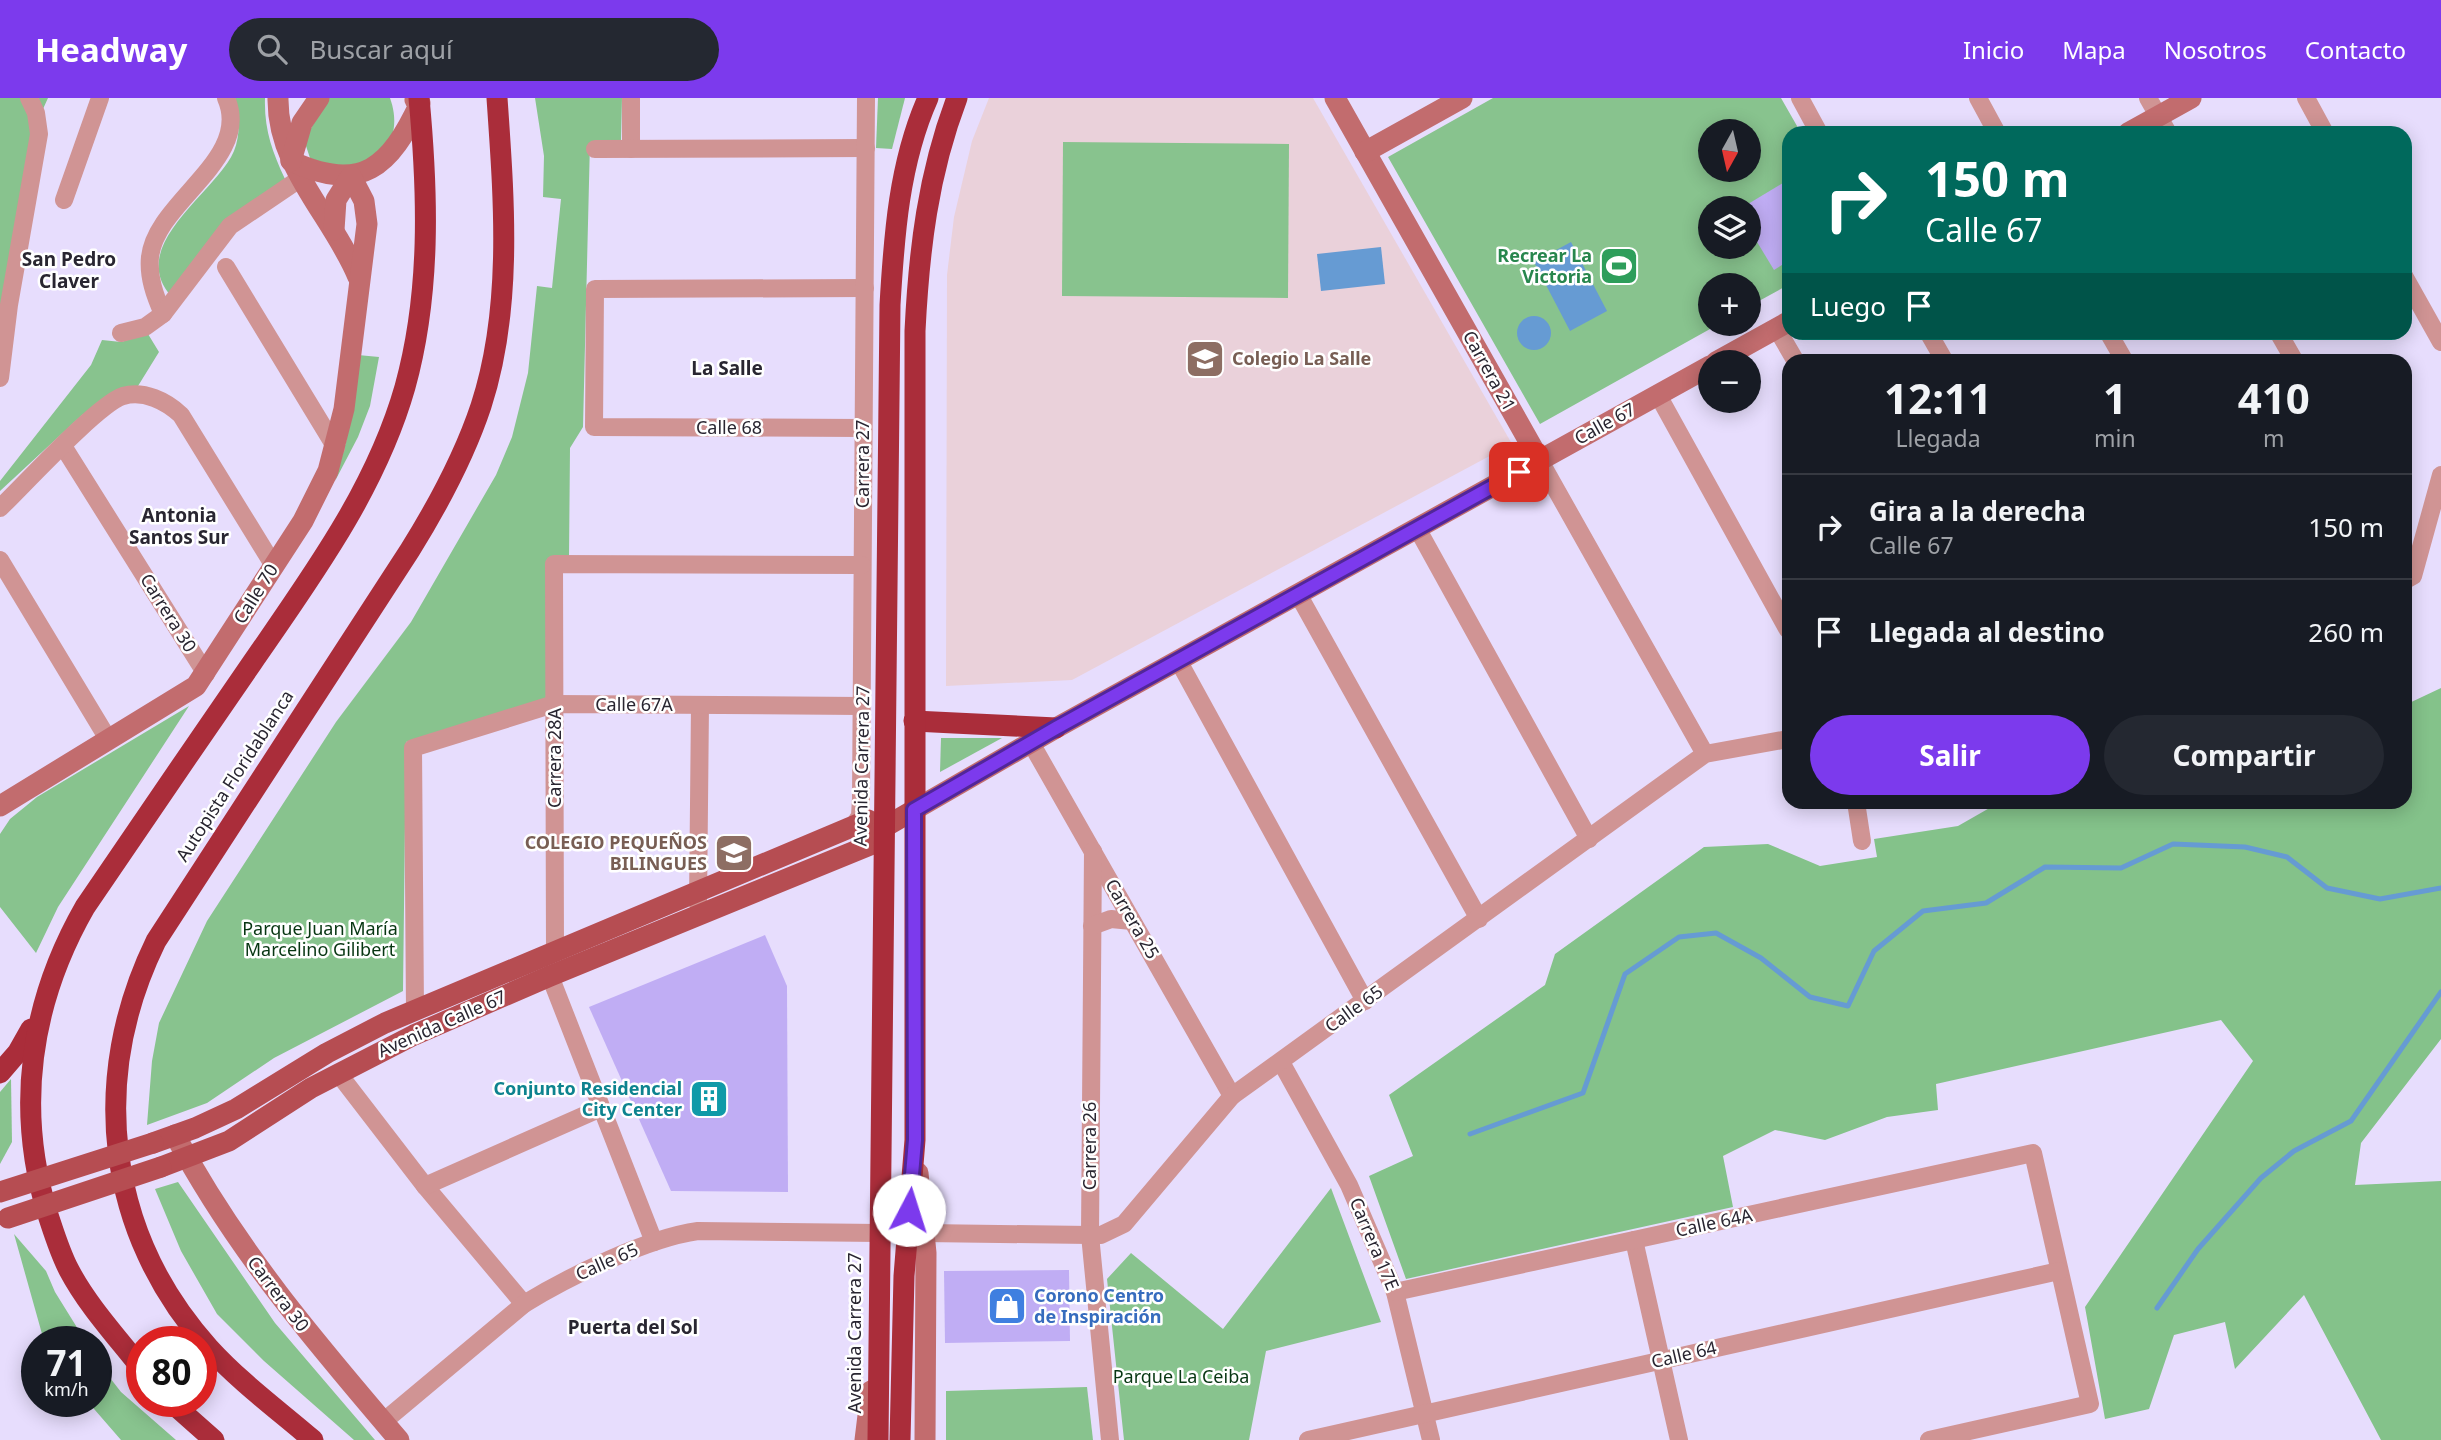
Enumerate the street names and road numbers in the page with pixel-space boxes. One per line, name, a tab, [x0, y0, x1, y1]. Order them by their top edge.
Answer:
street label: Carrera 21	[1458, 326, 1522, 415]
street label: Calle 67	[1570, 397, 1639, 450]
street label: Calle 68	[696, 415, 762, 439]
street label: Carrera 27	[850, 420, 874, 508]
street label: Calle 70	[227, 559, 283, 628]
street label: Carrera 30	[135, 569, 202, 656]
street label: Autopista Floridablanca	[170, 685, 299, 866]
street label: Avenida Carrera 27	[848, 685, 874, 847]
street label: Calle 67A	[595, 692, 673, 716]
street label: Carrera 28A	[542, 707, 566, 808]
street label: Carrera 25	[1100, 874, 1165, 963]
street label: Calle 65	[1320, 979, 1387, 1037]
street label: Avenida Calle 67	[373, 984, 510, 1062]
street label: Carrera 26	[1077, 1102, 1101, 1190]
street label: Carrera 17E	[1345, 1194, 1405, 1294]
street label: Calle 64A	[1673, 1202, 1755, 1242]
street label: Calle 65	[571, 1237, 642, 1286]
street label: Carrera 30	[243, 1251, 315, 1336]
street label: Avenida Carrera 27	[842, 1253, 866, 1414]
street label: Calle 64	[1649, 1335, 1719, 1373]

